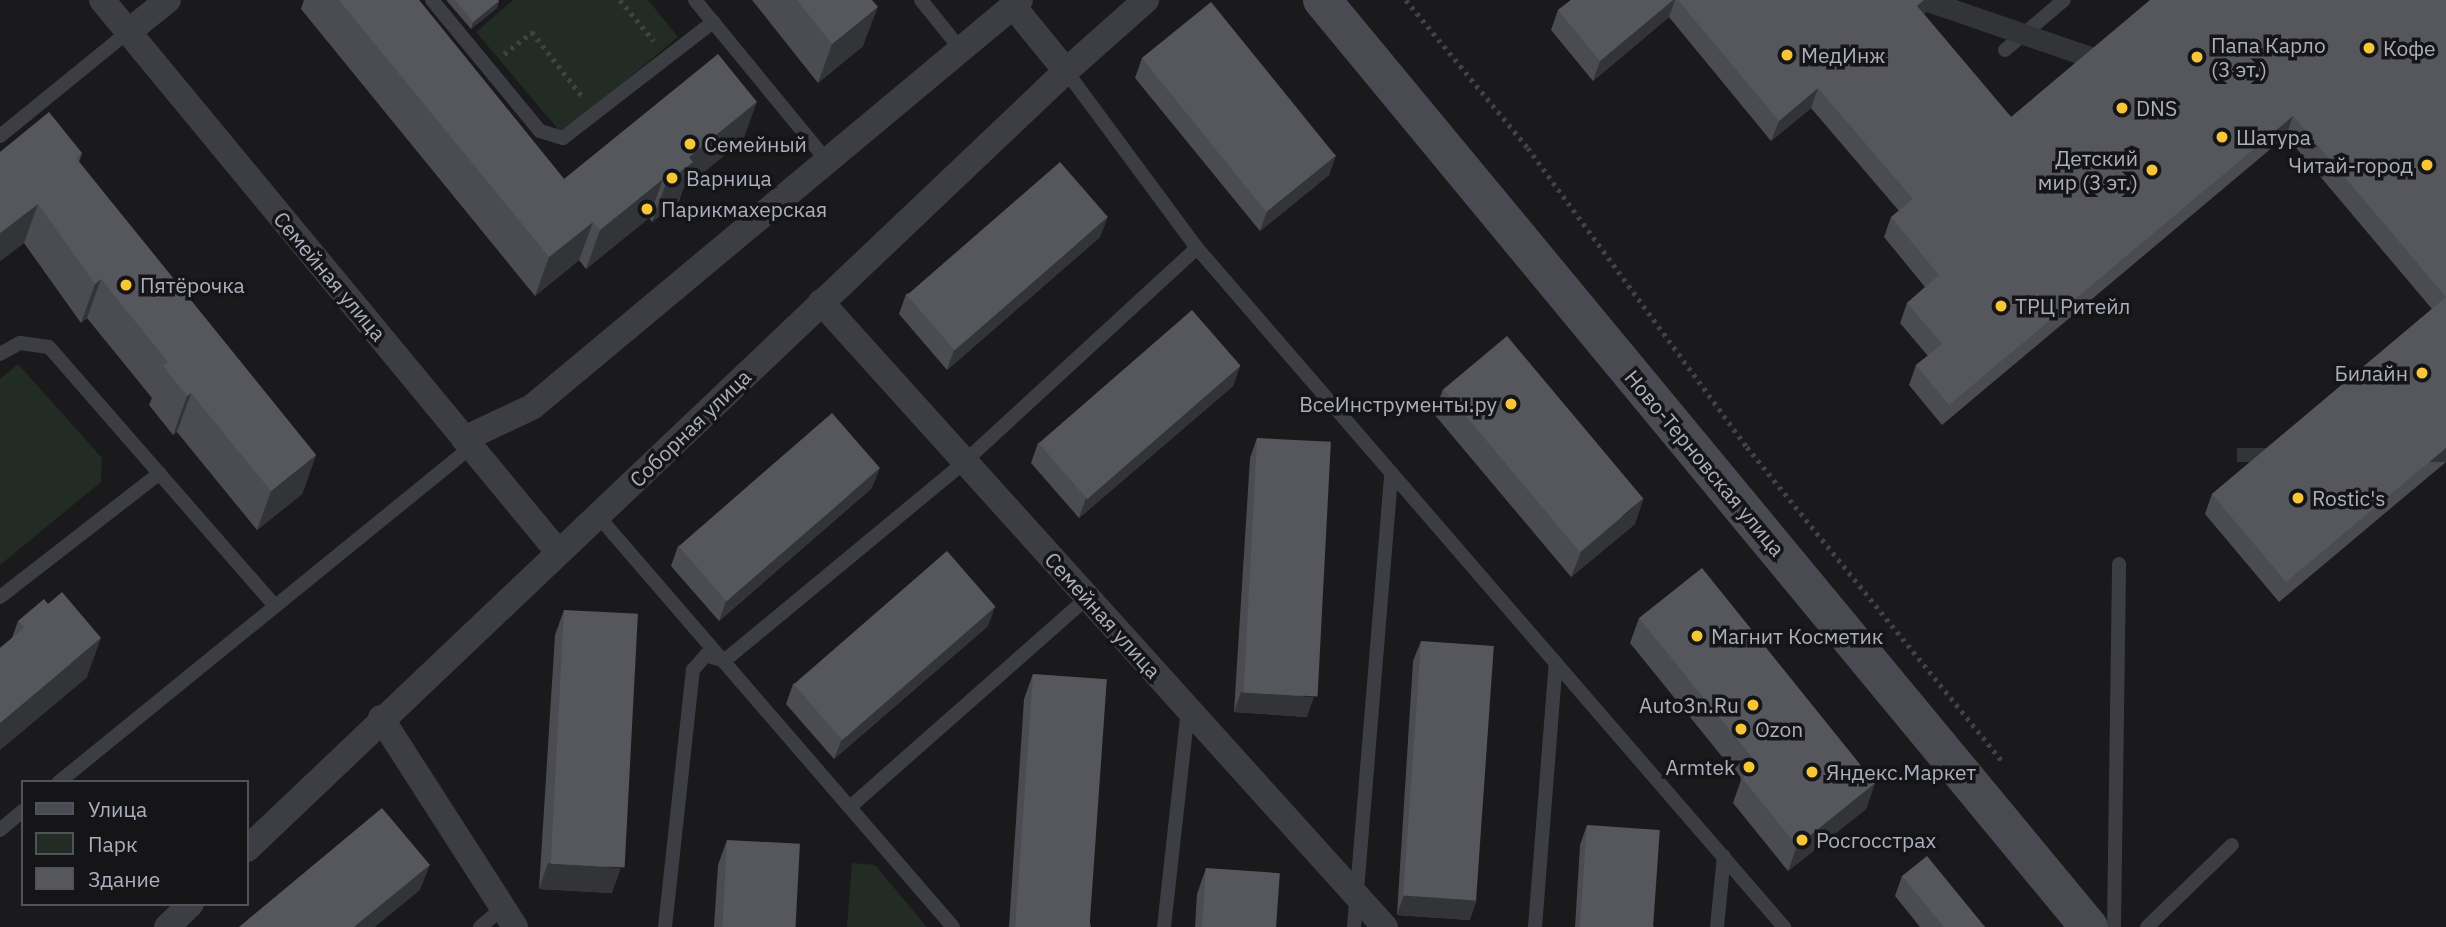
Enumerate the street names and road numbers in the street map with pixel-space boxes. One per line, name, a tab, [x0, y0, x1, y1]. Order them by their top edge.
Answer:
street label: Семейная улица	[269, 206, 391, 346]
street label: Соборная улица	[624, 364, 756, 492]
street label: Ново-Терновская улица	[1620, 365, 1790, 561]
street label: Семейная улица	[1040, 547, 1166, 683]

